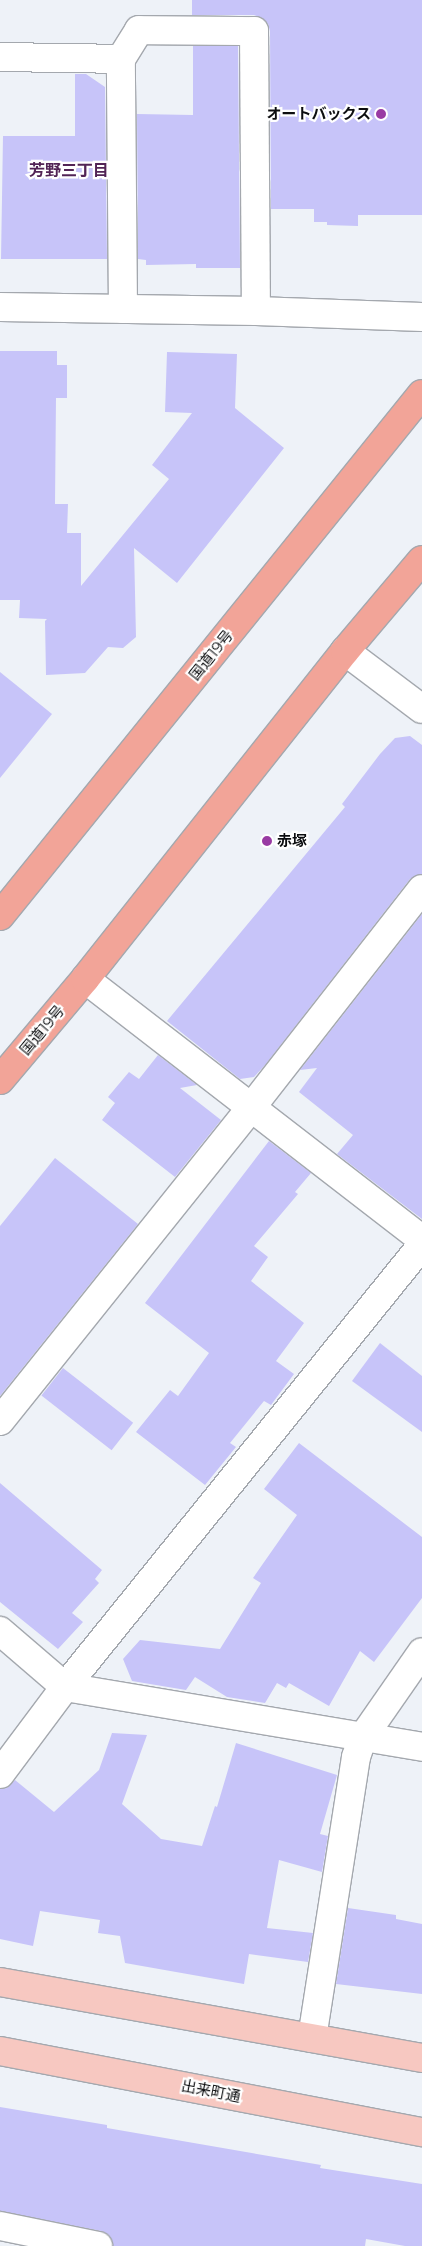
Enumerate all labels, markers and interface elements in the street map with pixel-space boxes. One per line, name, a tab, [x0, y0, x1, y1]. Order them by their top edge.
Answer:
place label: オートバックス	[266, 105, 371, 123]
marker: オートバックス	[375, 108, 387, 120]
district label: 芳野三丁目	[29, 161, 109, 181]
street label: 国道19号	[185, 626, 237, 684]
place label: 赤塚	[277, 832, 307, 850]
marker: 赤塚	[261, 835, 273, 847]
street label: 国道19号	[16, 1001, 68, 1059]
street label: 出来町通	[180, 2076, 242, 2106]

